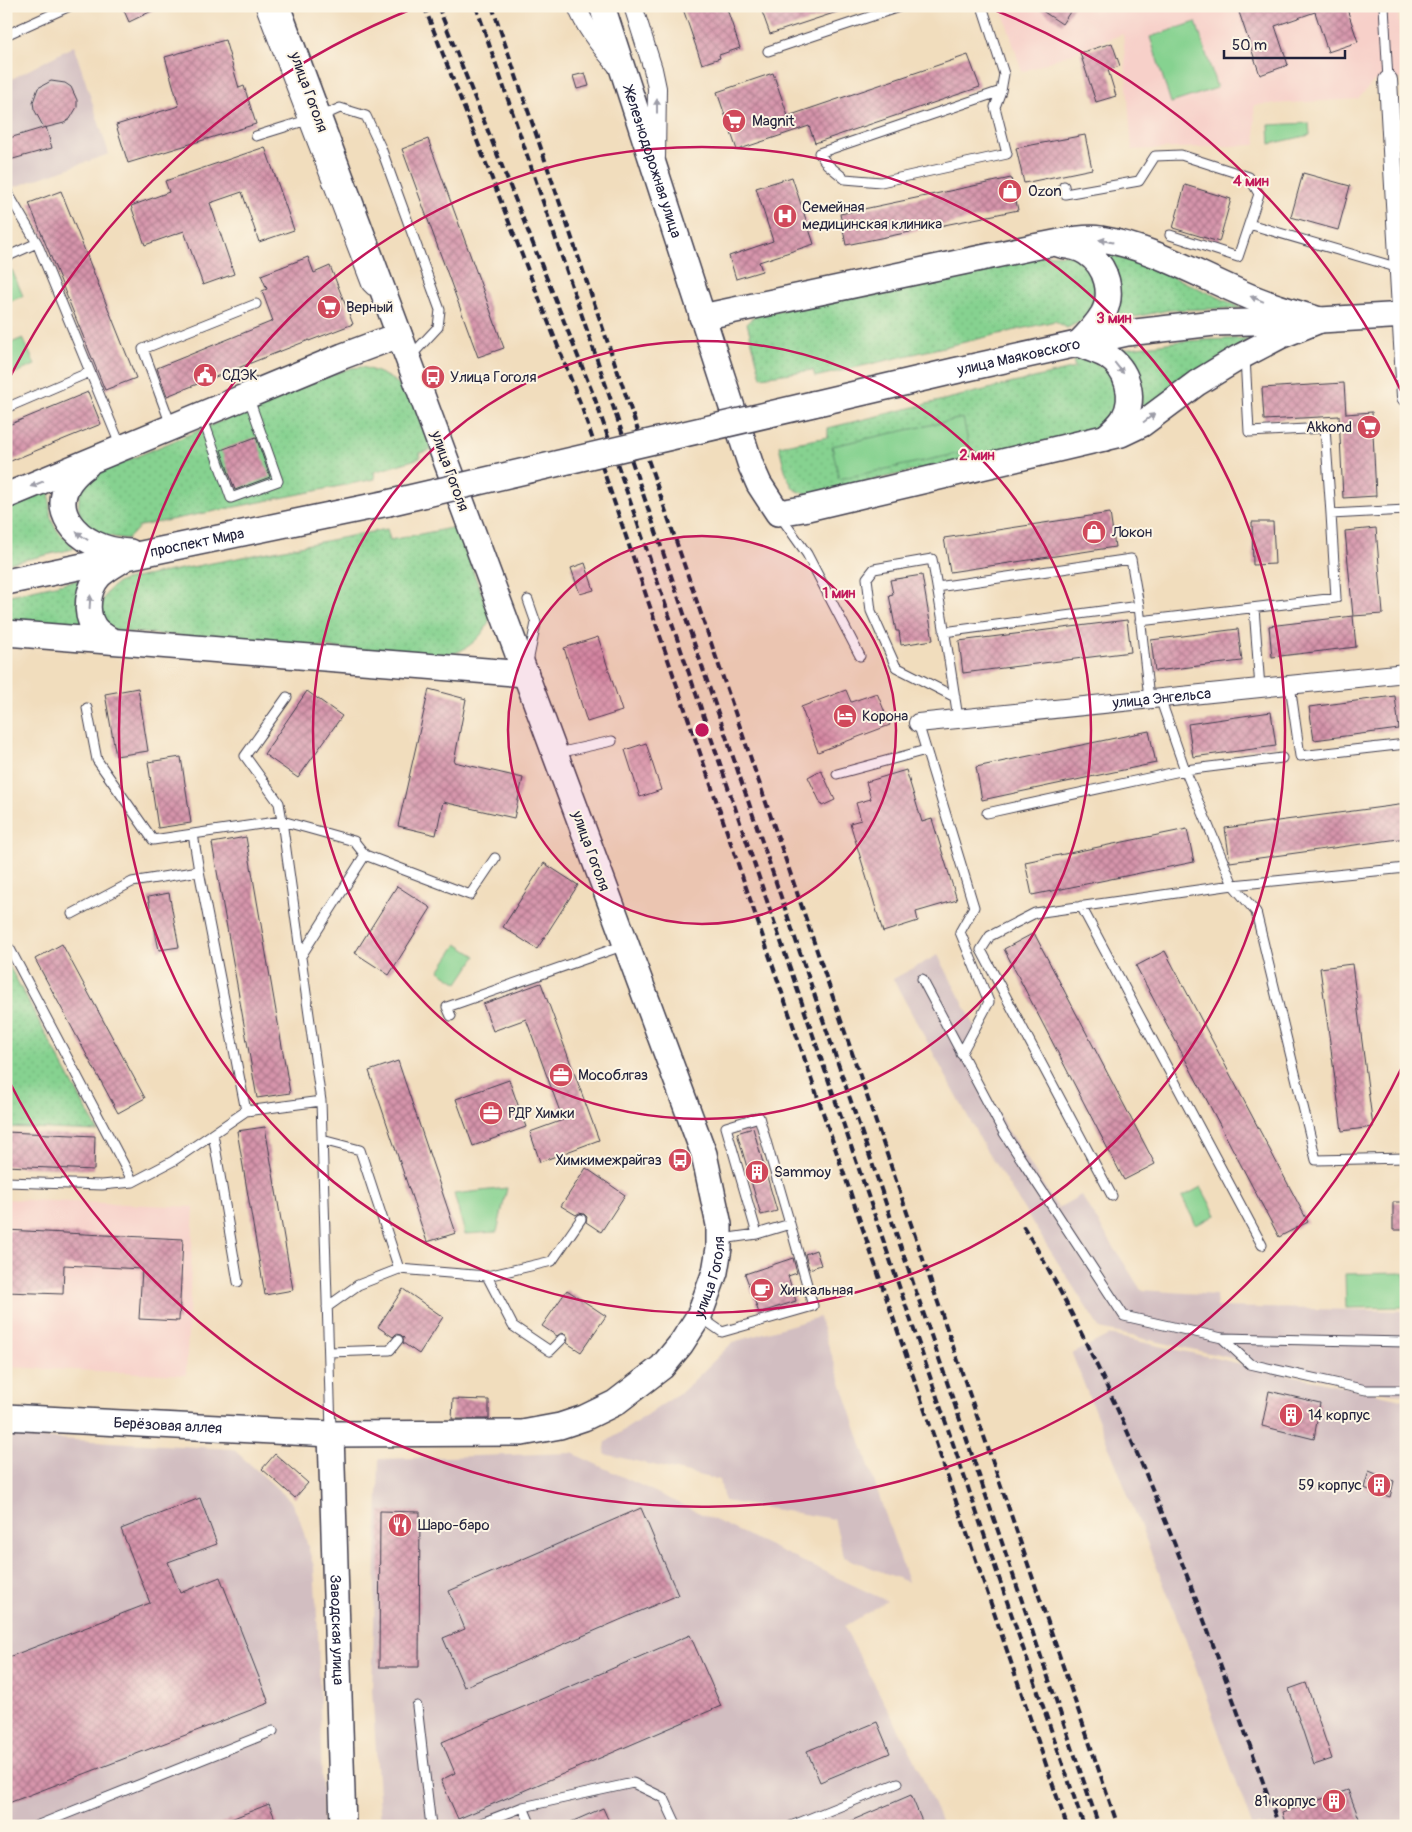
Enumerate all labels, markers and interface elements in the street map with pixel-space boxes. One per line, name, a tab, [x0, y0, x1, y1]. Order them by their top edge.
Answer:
scale bar	[1224, 28, 1346, 60]
text: 50 m	[1232, 36, 1267, 55]
street label: улица Гоголя	[285, 49, 332, 135]
street label: Железнодорожная улица	[618, 82, 686, 241]
one-way arrow	[653, 98, 661, 114]
supermarket icon: Magnit	[721, 108, 747, 134]
place label: Magnit	[752, 112, 795, 131]
text: 4 мин	[1233, 172, 1270, 191]
shop icon: Ozon	[997, 178, 1023, 204]
place label: Ozon	[1028, 182, 1062, 201]
place label: Семейная медицинская клиника	[802, 198, 942, 234]
hospital icon: Семейная медицинская клиника	[772, 203, 798, 229]
one-way arrow	[1098, 236, 1114, 244]
supermarket icon: Верный	[316, 294, 342, 320]
one-way arrow	[1250, 295, 1264, 303]
place label: Верный	[346, 298, 393, 317]
text: 3 мин	[1096, 309, 1132, 328]
street label: улица Маяковского	[955, 335, 1082, 380]
one-way arrow	[1114, 361, 1125, 374]
public building icon: СДЭК	[192, 362, 218, 388]
bus stop icon: Улица Гоголя	[420, 364, 446, 390]
place label: СДЭК	[222, 366, 258, 385]
place label: Улица Гоголя	[450, 368, 537, 387]
one-way arrow	[1142, 413, 1156, 423]
supermarket icon: Akkond	[1356, 414, 1382, 440]
place label: Akkond	[1306, 418, 1352, 437]
street label: улица Гоголя	[426, 428, 473, 514]
text: 2 мин	[959, 446, 995, 465]
one-way arrow	[29, 480, 44, 488]
shop icon: Локон	[1081, 519, 1107, 545]
place label: Локон	[1111, 523, 1152, 542]
street label: проспект Мира	[148, 524, 246, 562]
one-way arrow	[75, 531, 89, 541]
text: 1 мин	[822, 584, 856, 603]
one-way arrow	[86, 594, 94, 610]
street label: улица Энгельса	[1111, 684, 1212, 713]
hotel icon: Корона	[832, 703, 858, 729]
place label: Корона	[862, 707, 908, 726]
centre of rings	[693, 721, 711, 739]
street label: улица Гоголя	[567, 808, 614, 894]
office icon: Мособлгаз	[548, 1062, 574, 1088]
place label: Мособлгаз	[578, 1066, 648, 1085]
office icon: РДР Химки	[478, 1100, 504, 1126]
place label: РДР Химки	[508, 1104, 575, 1123]
bus stop icon: Химкимежрайгаз	[667, 1147, 693, 1173]
place label: Химкимежрайгаз	[556, 1151, 662, 1170]
building icon: Sammoy	[744, 1159, 770, 1185]
place label: Sammoy	[774, 1163, 831, 1182]
street label: улица Гоголя	[690, 1236, 729, 1321]
cafe icon: Хинкальная	[749, 1277, 775, 1303]
place label: Хинкальная	[780, 1281, 853, 1300]
building icon: 14 корпус	[1278, 1402, 1304, 1428]
place label: 14 корпус	[1308, 1406, 1371, 1425]
street label: Берёзовая аллея	[113, 1414, 223, 1438]
building icon: 59 корпус	[1366, 1472, 1392, 1498]
place label: 59 корпус	[1298, 1476, 1362, 1495]
restaurant icon: Шаро-баро	[387, 1512, 413, 1538]
place label: Шаро-баро	[418, 1516, 490, 1535]
street label: Заводская улица	[325, 1574, 348, 1685]
building icon: 81 корпус	[1321, 1788, 1347, 1814]
place label: 81 корпус	[1255, 1792, 1316, 1811]

